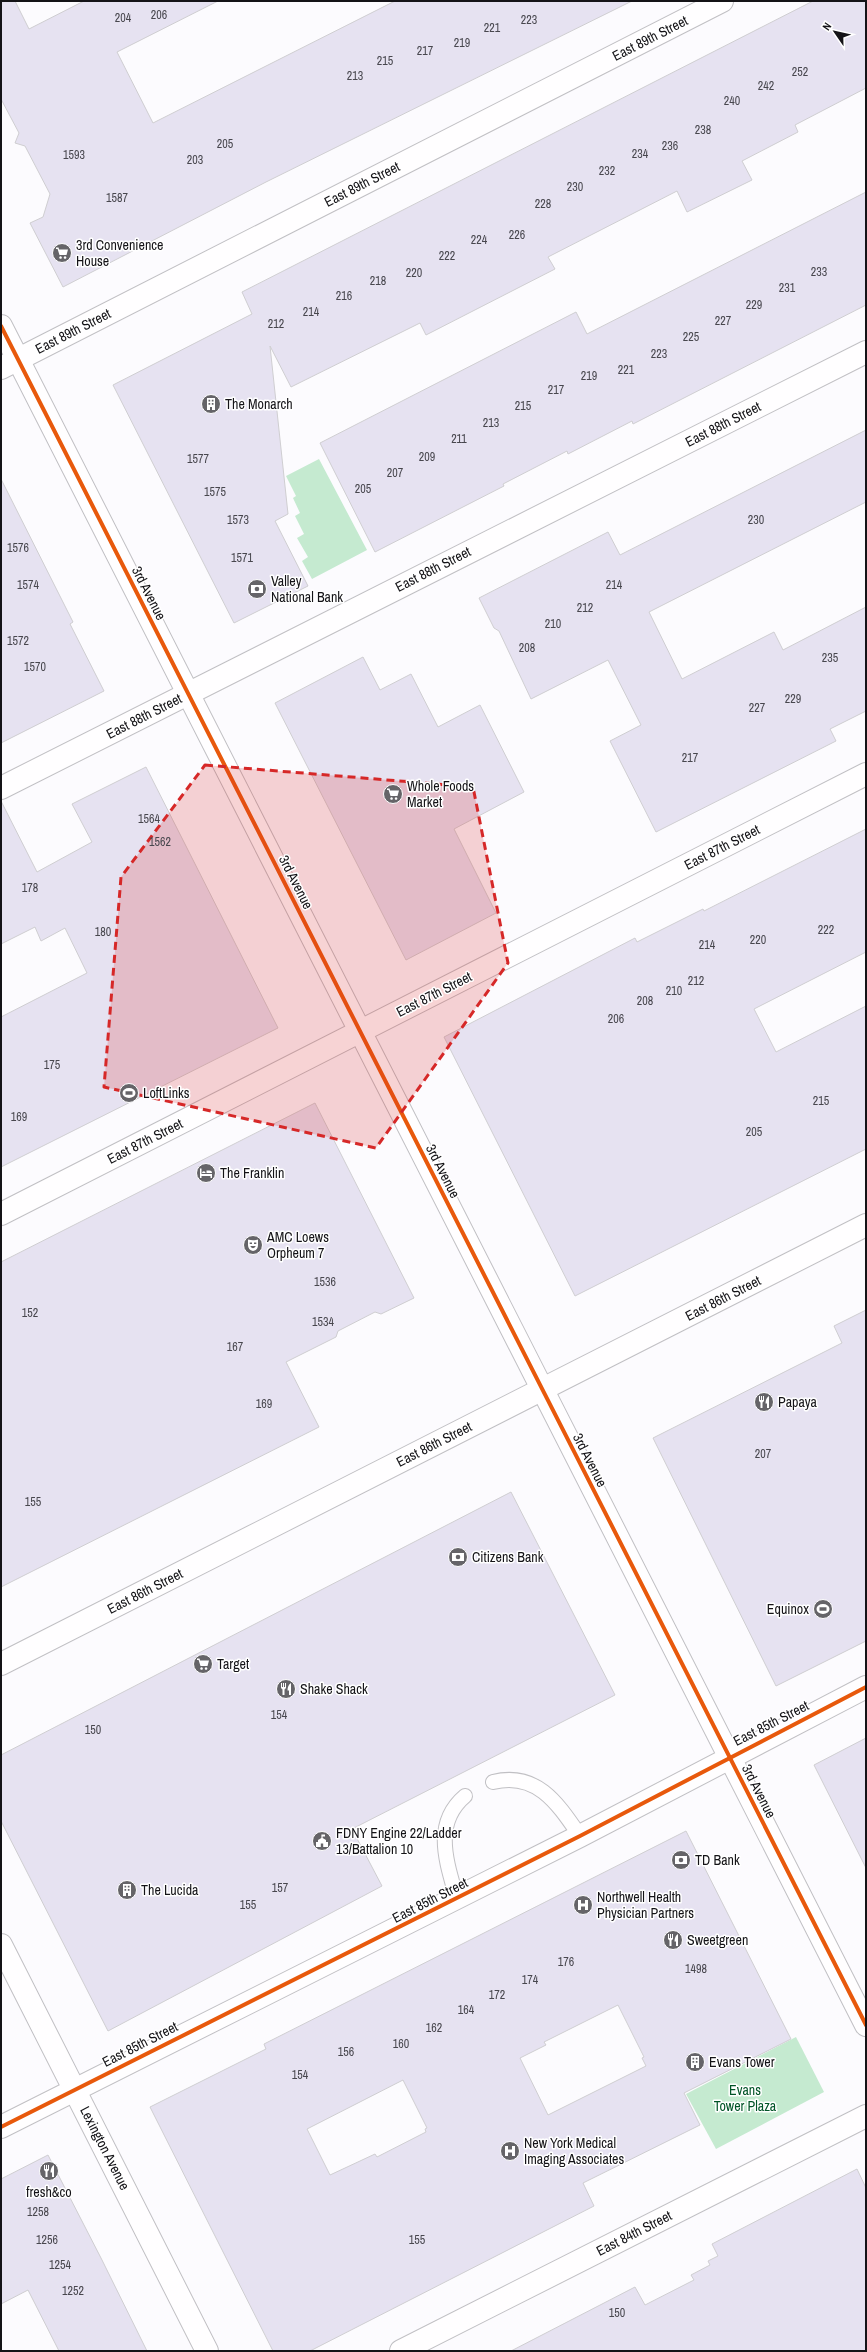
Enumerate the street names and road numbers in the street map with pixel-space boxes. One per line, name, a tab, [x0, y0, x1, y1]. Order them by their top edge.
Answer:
street label: East 89th Street	[609, 11, 691, 65]
street label: East 89th Street	[321, 157, 403, 211]
street label: East 89th Street	[32, 304, 114, 358]
street label: East 88th Street	[682, 397, 764, 451]
street label: East 88th Street	[392, 542, 474, 596]
street label: 3rd Avenue	[128, 563, 170, 623]
street label: East 88th Street	[103, 689, 185, 743]
street label: East 87th Street	[681, 820, 763, 874]
street label: 3rd Avenue	[275, 852, 317, 912]
street label: East 87th Street	[393, 967, 475, 1021]
street label: East 87th Street	[104, 1114, 186, 1168]
street label: 3rd Avenue	[422, 1141, 464, 1201]
street label: East 86th Street	[682, 1271, 764, 1325]
street label: East 86th Street	[393, 1417, 475, 1471]
street label: 3rd Avenue	[569, 1430, 611, 1490]
street label: East 86th Street	[104, 1564, 186, 1618]
street label: East 85th Street	[730, 1696, 812, 1750]
street label: 3rd Avenue	[738, 1761, 780, 1821]
street label: East 85th Street	[389, 1873, 471, 1927]
street label: East 85th Street	[99, 2017, 181, 2071]
street label: Lexington Avenue	[76, 2103, 134, 2193]
street label: East 84th Street	[593, 2206, 675, 2260]

